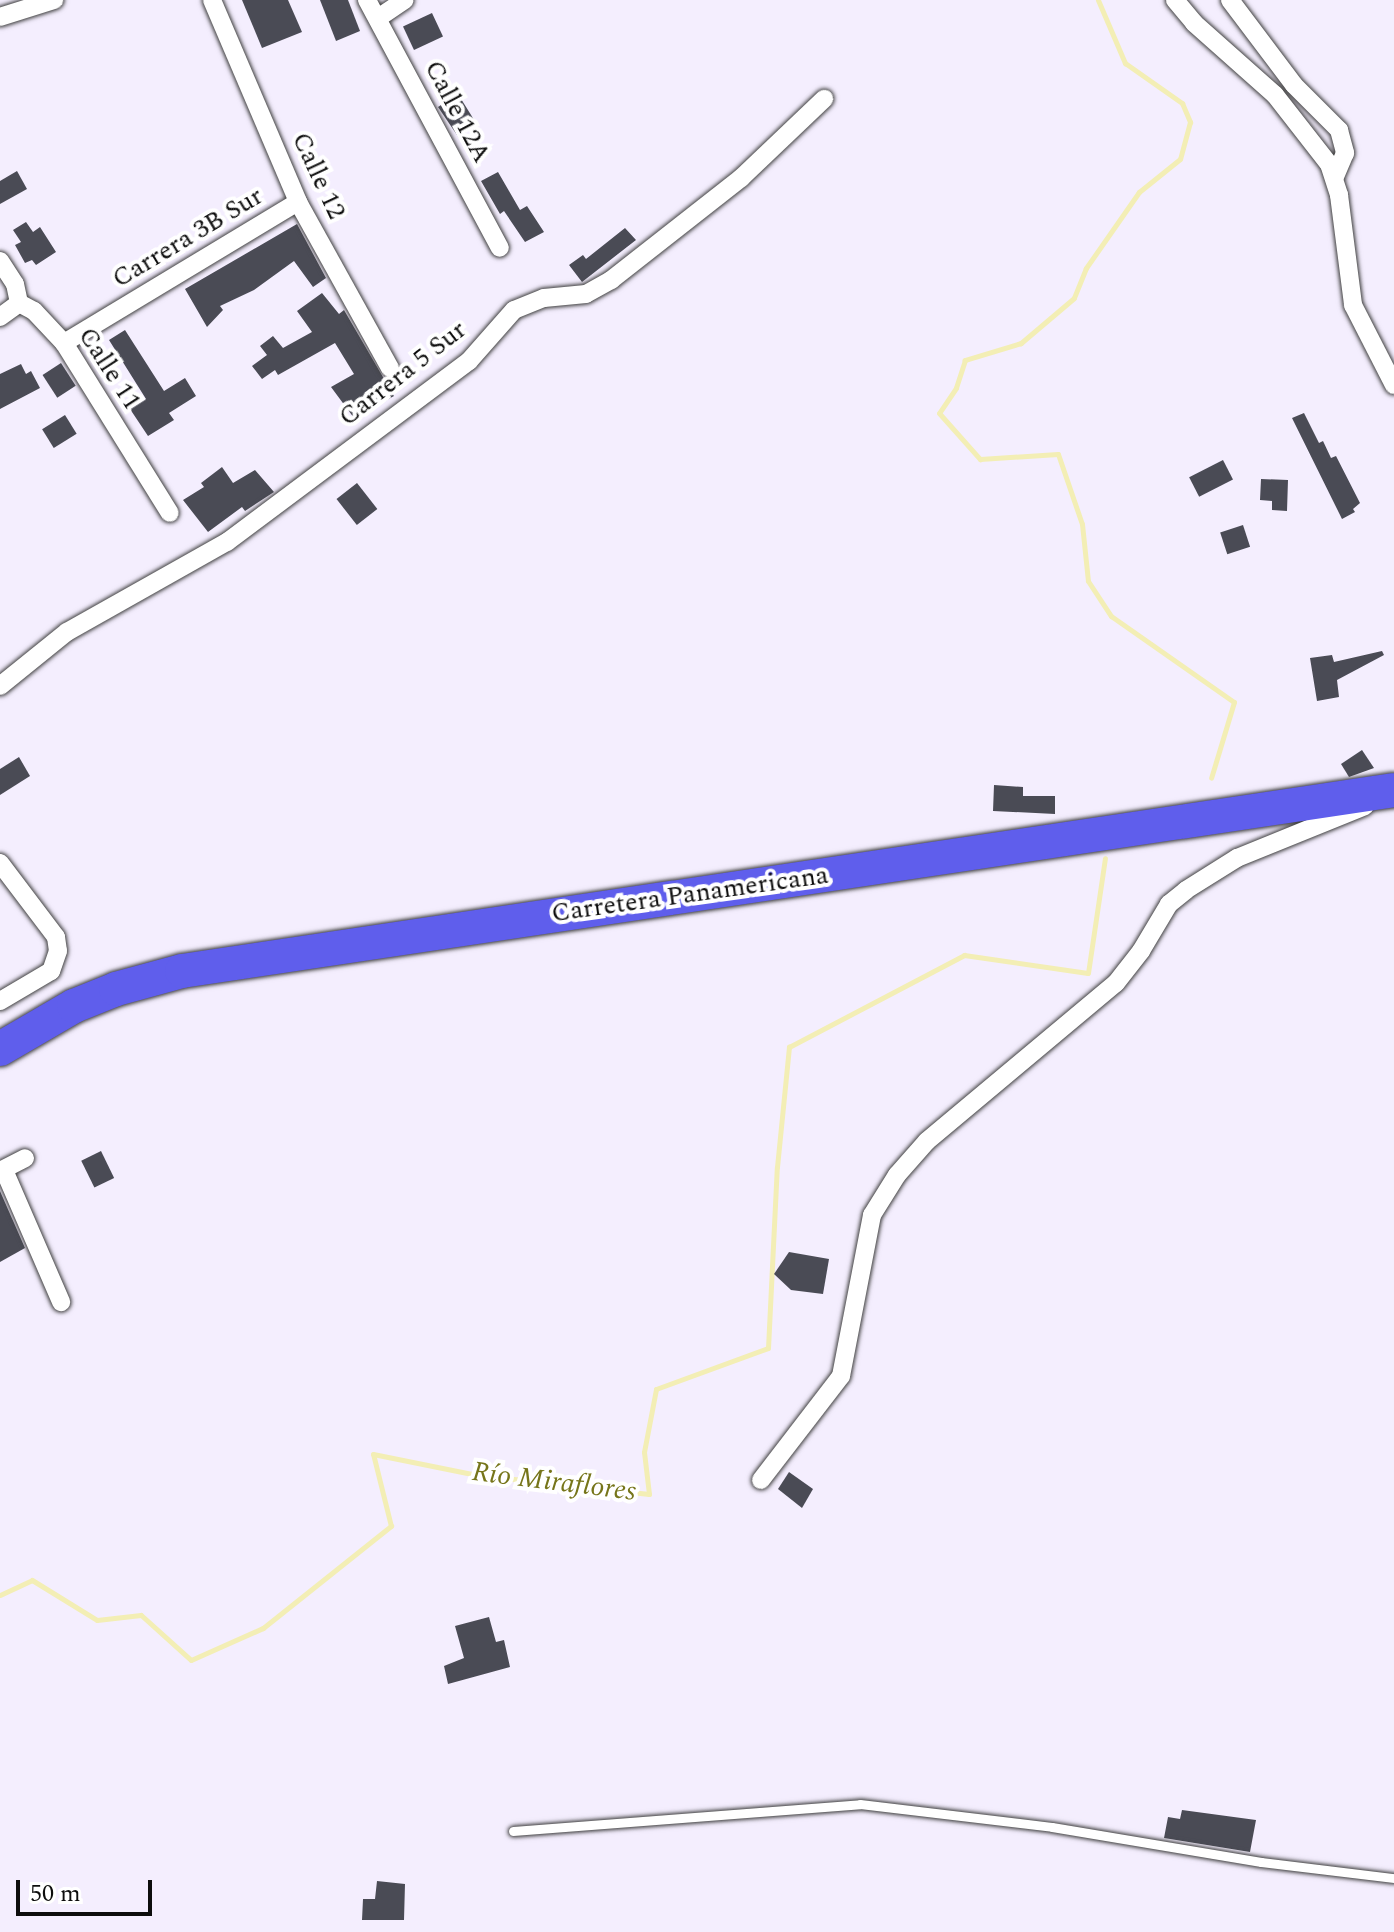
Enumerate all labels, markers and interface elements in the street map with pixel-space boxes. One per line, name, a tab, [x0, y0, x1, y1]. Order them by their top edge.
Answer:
street label: Calle 12A	[417, 56, 497, 168]
street label: Calle 12	[284, 128, 352, 224]
street label: Carrera 3B Sur	[107, 181, 269, 295]
street label: Carrera 5 Sur	[333, 315, 473, 433]
street label: Calle 11	[71, 322, 147, 416]
street label: Carretera Panamericana	[550, 860, 830, 930]
water label: Río Miraflores	[470, 1455, 638, 1509]
scale bar	[20, 1864, 156, 1914]
text: 50 m	[30, 1876, 81, 1912]

